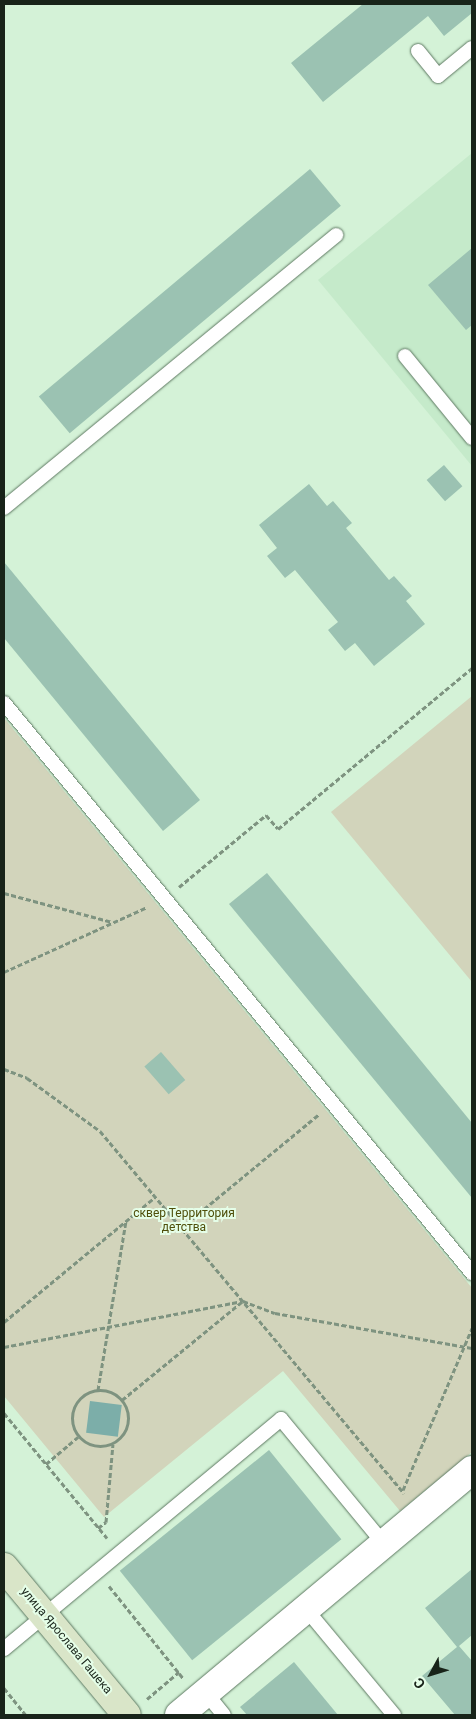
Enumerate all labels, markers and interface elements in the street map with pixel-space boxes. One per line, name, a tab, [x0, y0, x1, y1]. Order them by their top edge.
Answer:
park label: сквер Территория детства	[133, 1207, 235, 1235]
street label: улица Ярослава Гашека	[17, 1585, 115, 1697]
north arrow	[406, 1649, 456, 1699]
text: С	[410, 1675, 428, 1692]

